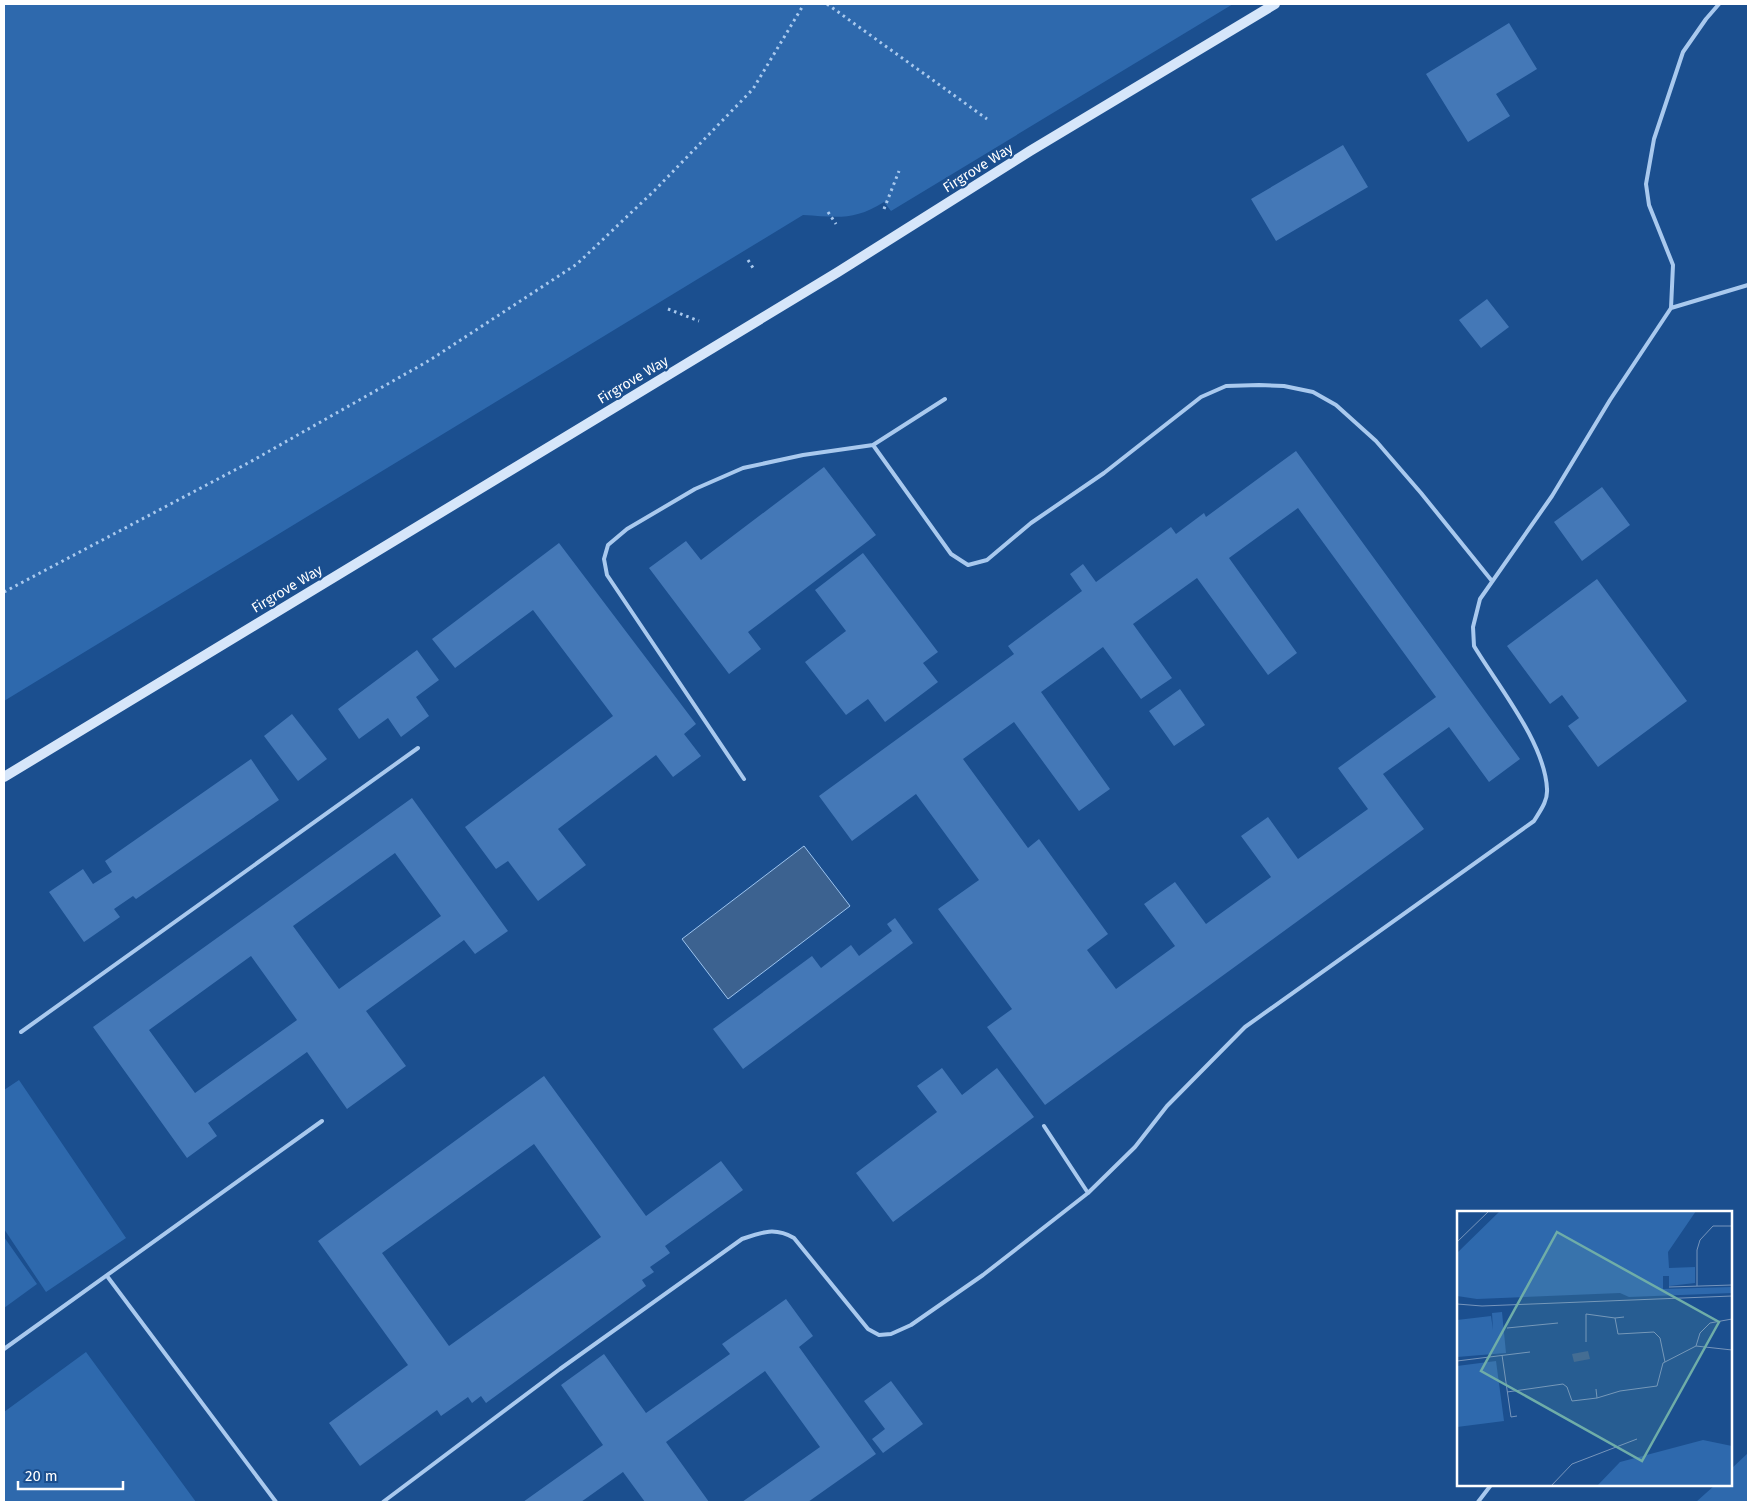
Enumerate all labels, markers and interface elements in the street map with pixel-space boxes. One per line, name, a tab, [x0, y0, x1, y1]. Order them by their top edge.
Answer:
street label: Firgrove Way	[940, 140, 1016, 196]
street label: Firgrove Way	[595, 352, 672, 408]
street label: Firgrove Way	[249, 561, 326, 617]
inset map	[1457, 1211, 1732, 1486]
scale bar	[18, 1458, 122, 1490]
text: 20 m	[25, 1467, 58, 1485]

